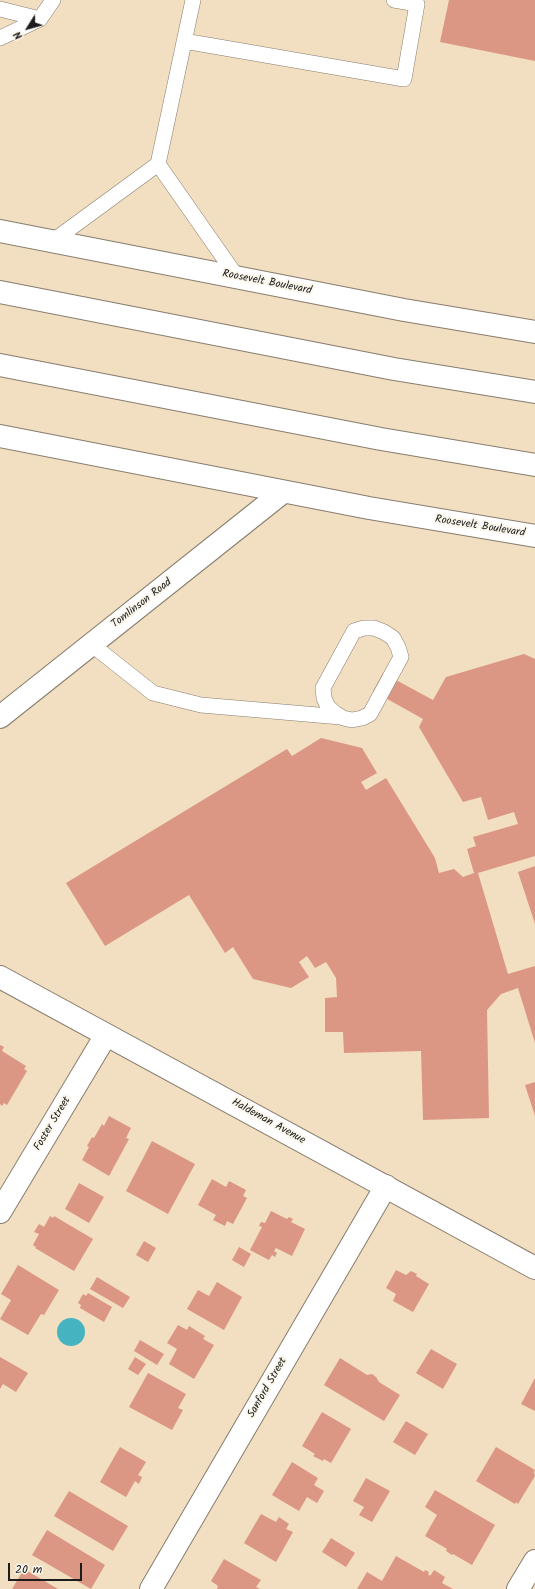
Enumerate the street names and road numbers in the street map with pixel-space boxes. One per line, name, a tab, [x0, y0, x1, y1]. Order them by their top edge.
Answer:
street label: Roosevelt Boulevard	[221, 268, 313, 298]
street label: Roosevelt Boulevard	[434, 513, 526, 541]
street label: Tomlinson Road	[109, 576, 175, 632]
street label: Foster Street	[32, 1095, 74, 1153]
street label: Haldeman Avenue	[229, 1096, 307, 1148]
street label: Sanford Street	[245, 1356, 291, 1420]

